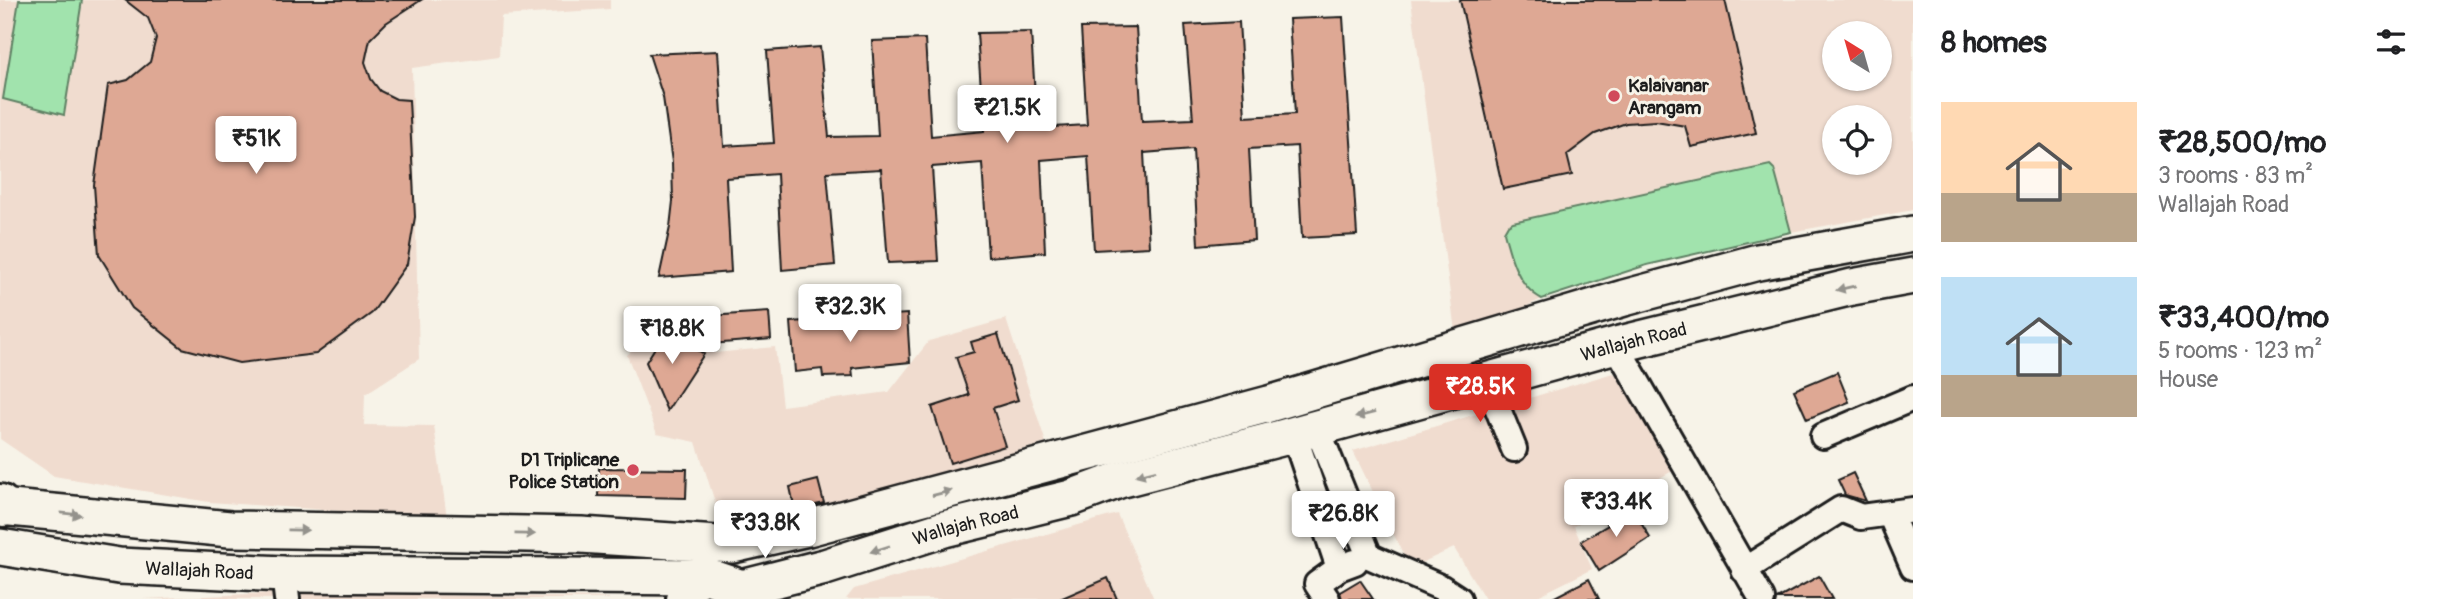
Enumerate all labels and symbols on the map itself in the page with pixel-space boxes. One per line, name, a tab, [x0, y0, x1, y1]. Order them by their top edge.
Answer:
north arrow	[1822, 21, 1892, 91]
place label: Kalaivanar Arangam	[1628, 74, 1709, 120]
pin: ₹21.5K	[950, 86, 1064, 145]
marker: Kalaivanar Arangam	[1606, 88, 1622, 104]
pin: ₹51K	[215, 116, 297, 176]
one-way arrow	[1835, 283, 1857, 294]
pin: ₹32.3K	[793, 284, 907, 344]
pin: ₹18.8K	[615, 306, 729, 366]
street label: Wallajah Road	[1578, 317, 1689, 367]
pin: ₹28.5K	[1423, 364, 1537, 424]
one-way arrow	[1354, 410, 1376, 421]
place label: D1 Triplicane Police Station	[508, 448, 620, 494]
marker: D1 Triplicane Police Station	[625, 462, 641, 478]
one-way arrow	[1135, 469, 1156, 479]
pin: ₹33.4K	[1559, 480, 1673, 539]
one-way arrow	[931, 487, 953, 498]
pin: ₹26.8K	[1286, 491, 1400, 551]
pin: ₹33.8K	[708, 500, 822, 560]
street label: Wallajah Road	[910, 500, 1021, 551]
one-way arrow	[60, 509, 82, 520]
one-way arrow	[287, 524, 309, 535]
one-way arrow	[515, 528, 537, 539]
one-way arrow	[869, 544, 890, 555]
street label: Wallajah Road	[145, 556, 254, 586]

